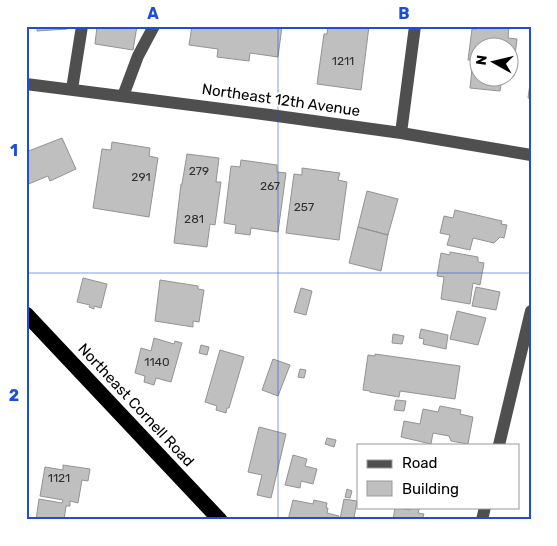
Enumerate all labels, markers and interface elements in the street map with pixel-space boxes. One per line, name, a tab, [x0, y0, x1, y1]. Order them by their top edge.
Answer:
text: A	[147, 4, 159, 23]
text: B	[398, 4, 410, 23]
north arrow	[470, 38, 520, 88]
house number: 1211	[332, 54, 354, 68]
text: N	[473, 54, 491, 66]
street label: Northeast 12th Avenue	[201, 80, 361, 120]
text: 1	[10, 141, 18, 160]
house number: 279	[189, 164, 209, 178]
house number: 291	[131, 170, 151, 184]
house number: 267	[260, 179, 280, 193]
house number: 257	[294, 200, 314, 214]
house number: 281	[184, 212, 204, 226]
street label: Northeast Cornell Road	[74, 340, 198, 470]
house number: 1140	[144, 355, 170, 369]
text: 2	[9, 386, 19, 405]
legend	[357, 444, 520, 508]
text: Road	[402, 454, 438, 472]
house number: 1121	[48, 471, 70, 485]
text: Building	[402, 480, 459, 498]

